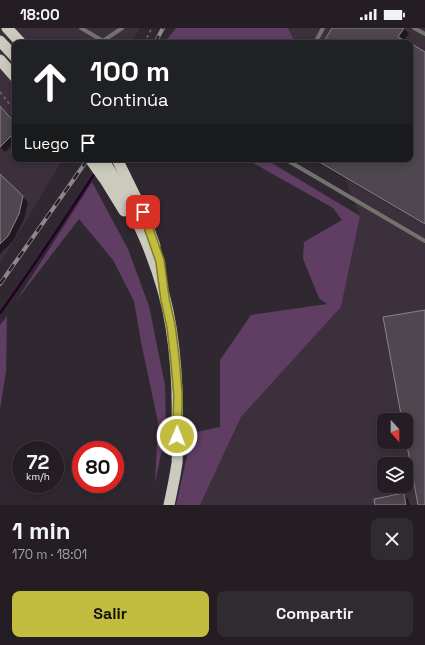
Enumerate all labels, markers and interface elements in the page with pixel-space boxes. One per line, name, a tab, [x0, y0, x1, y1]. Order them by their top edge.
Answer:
text: 18:00	[20, 5, 60, 24]
text: 100 m	[90, 53, 170, 89]
icon: ahead	[24, 56, 76, 108]
text: Continúa	[90, 88, 168, 111]
icon: arrive	[77, 132, 99, 154]
text: Luego	[24, 134, 69, 153]
pin	[126, 195, 160, 229]
icon: arrive	[132, 201, 154, 223]
north arrow	[377, 413, 413, 449]
map controls	[377, 413, 413, 493]
position arrow	[156, 415, 198, 457]
speed limit sign: 80	[72, 441, 124, 493]
text: 72	[27, 449, 49, 475]
button: layers	[377, 457, 413, 493]
text: km/h	[26, 470, 50, 483]
text: 1 min	[12, 515, 71, 546]
button: close	[371, 518, 413, 560]
text: 170 m · 18:01	[12, 546, 87, 563]
button: Salir	[12, 591, 209, 637]
button: Compartir	[217, 591, 413, 637]

